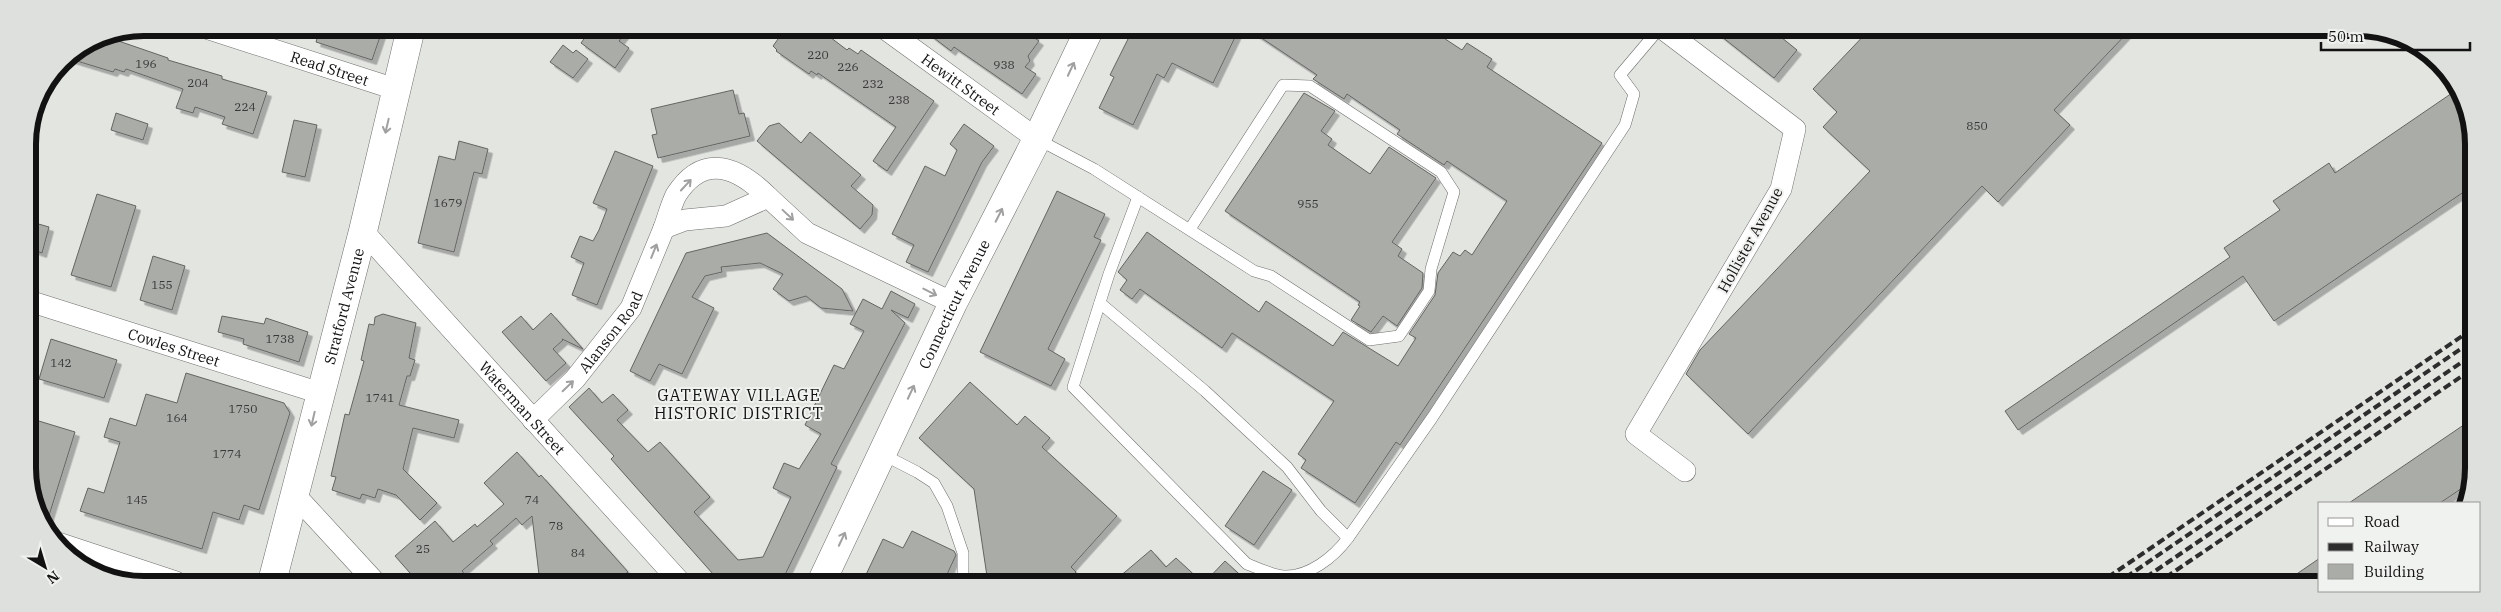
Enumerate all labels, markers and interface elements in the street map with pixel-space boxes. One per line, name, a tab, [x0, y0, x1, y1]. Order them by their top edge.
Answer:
scale bar	[2321, 20, 2470, 52]
text: 50 m	[2328, 27, 2364, 46]
street label: Read Street	[288, 46, 371, 89]
house number: 220	[807, 47, 829, 62]
street label: Hewitt Street	[918, 49, 1004, 119]
house number: 196	[135, 56, 157, 71]
house number: 938	[993, 57, 1015, 72]
house number: 226	[837, 59, 859, 74]
one-way arrow	[1066, 62, 1076, 77]
house number: 204	[187, 75, 209, 90]
house number: 232	[862, 76, 884, 91]
house number: 238	[888, 92, 910, 107]
house number: 224	[234, 99, 256, 114]
one-way arrow	[382, 118, 391, 134]
house number: 850	[1966, 118, 1988, 133]
one-way arrow	[680, 178, 692, 191]
street label: Hollister Avenue	[1713, 184, 1787, 296]
house number: 1679	[434, 195, 462, 210]
house number: 955	[1297, 196, 1319, 211]
one-way arrow	[995, 208, 1004, 223]
one-way arrow	[782, 210, 795, 221]
street label: Connecticut Avenue	[914, 236, 993, 372]
one-way arrow	[650, 244, 660, 259]
street label: Stratford Avenue	[319, 246, 368, 366]
house number: 155	[151, 277, 173, 292]
street label: Alanson Road	[574, 288, 646, 376]
one-way arrow	[922, 288, 937, 297]
street label: Cowles Street	[126, 323, 222, 370]
house number: 1738	[266, 331, 294, 346]
house number: 142	[50, 355, 72, 370]
street label: Waterman Street	[475, 357, 570, 458]
one-way arrow	[561, 380, 574, 392]
district label: GATEWAY VILLAGE HISTORIC DISTRICT	[654, 385, 824, 423]
one-way arrow	[907, 385, 916, 400]
house number: 1741	[366, 390, 394, 405]
house number: 1750	[229, 401, 257, 416]
house number: 164	[166, 410, 188, 425]
one-way arrow	[308, 411, 317, 427]
house number: 1774	[213, 446, 241, 461]
house number: 145	[126, 492, 148, 507]
house number: 74	[525, 492, 539, 507]
legend	[2318, 502, 2481, 592]
text: Road	[2364, 512, 2400, 531]
house number: 78	[549, 518, 563, 533]
one-way arrow	[837, 532, 847, 547]
text: Railway	[2364, 537, 2419, 556]
house number: 25	[416, 541, 430, 556]
north arrow	[20, 542, 70, 592]
house number: 84	[571, 545, 585, 560]
text: Building	[2364, 562, 2424, 581]
text: N	[43, 567, 63, 588]

